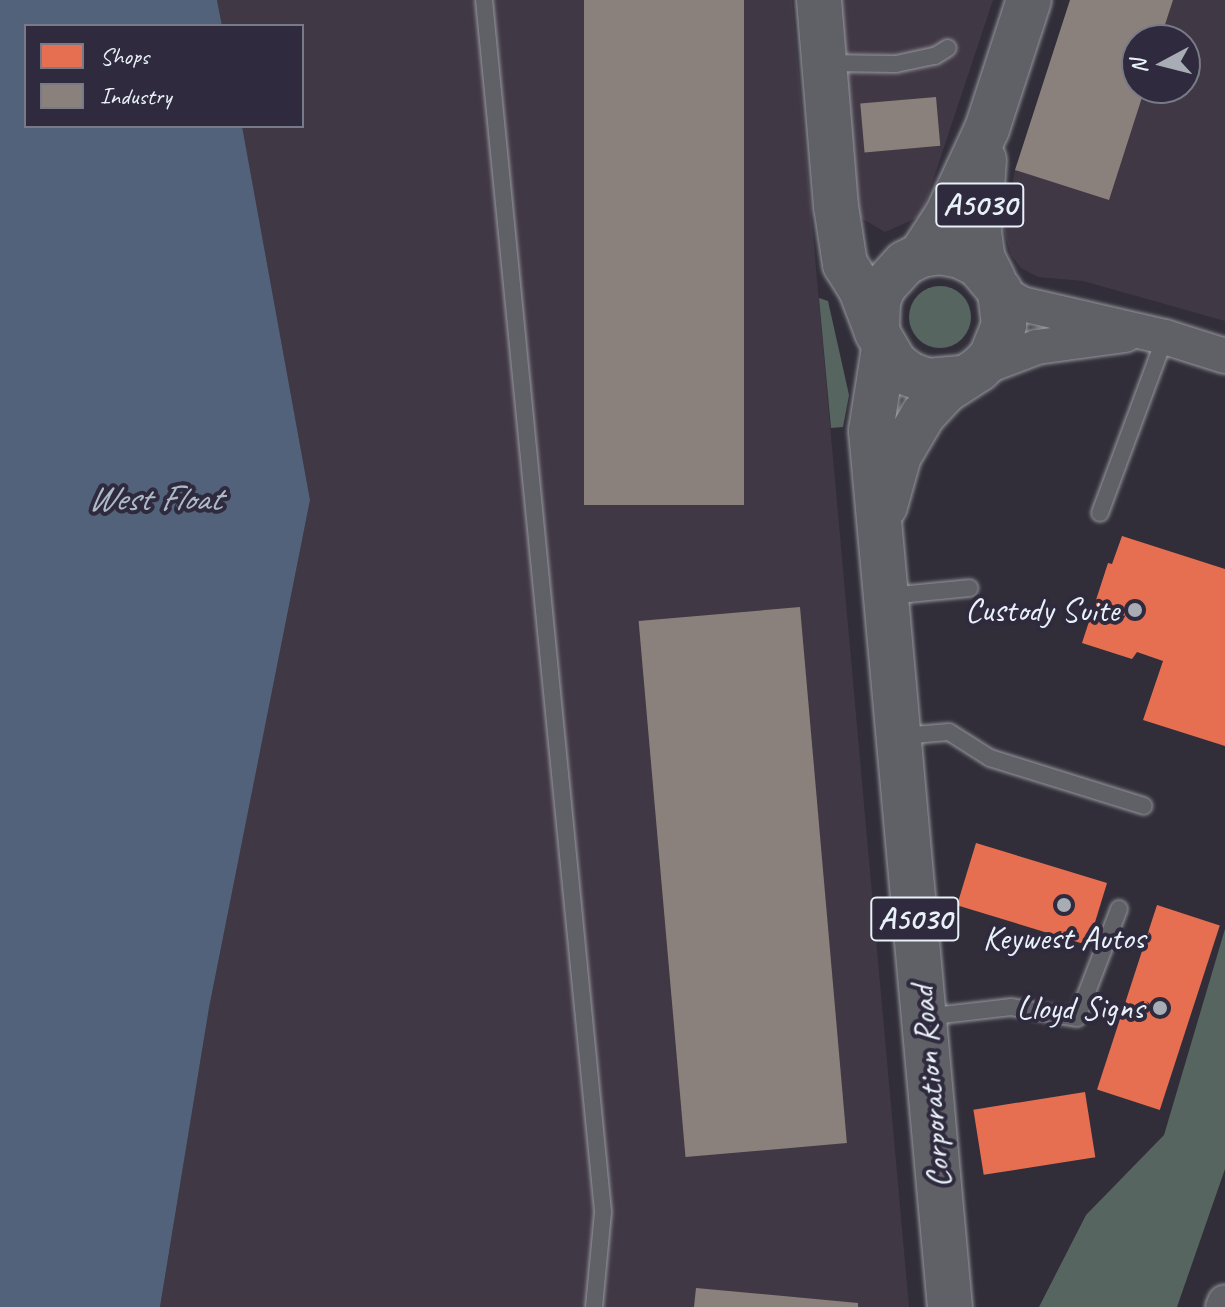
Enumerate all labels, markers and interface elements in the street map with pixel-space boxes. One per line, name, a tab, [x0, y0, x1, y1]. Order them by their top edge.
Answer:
legend	[24, 24, 304, 128]
north arrow	[1121, 24, 1201, 104]
text: Shops	[100, 41, 149, 71]
text: N	[1124, 58, 1154, 75]
text: Industry	[100, 81, 171, 111]
road number: A5030	[934, 177, 1026, 233]
water label: West Float	[87, 477, 221, 521]
place label: Custody Suite	[966, 590, 1119, 630]
marker: Custody Suite	[1126, 601, 1144, 619]
road number: A5030	[869, 891, 961, 947]
marker: Keywest Autos	[1055, 896, 1073, 914]
place label: Keywest Autos	[983, 918, 1145, 958]
street label: Corporation Road	[901, 985, 959, 1189]
place label: Lloyd Signs	[1016, 988, 1144, 1028]
marker: Lloyd Signs	[1151, 999, 1169, 1017]

